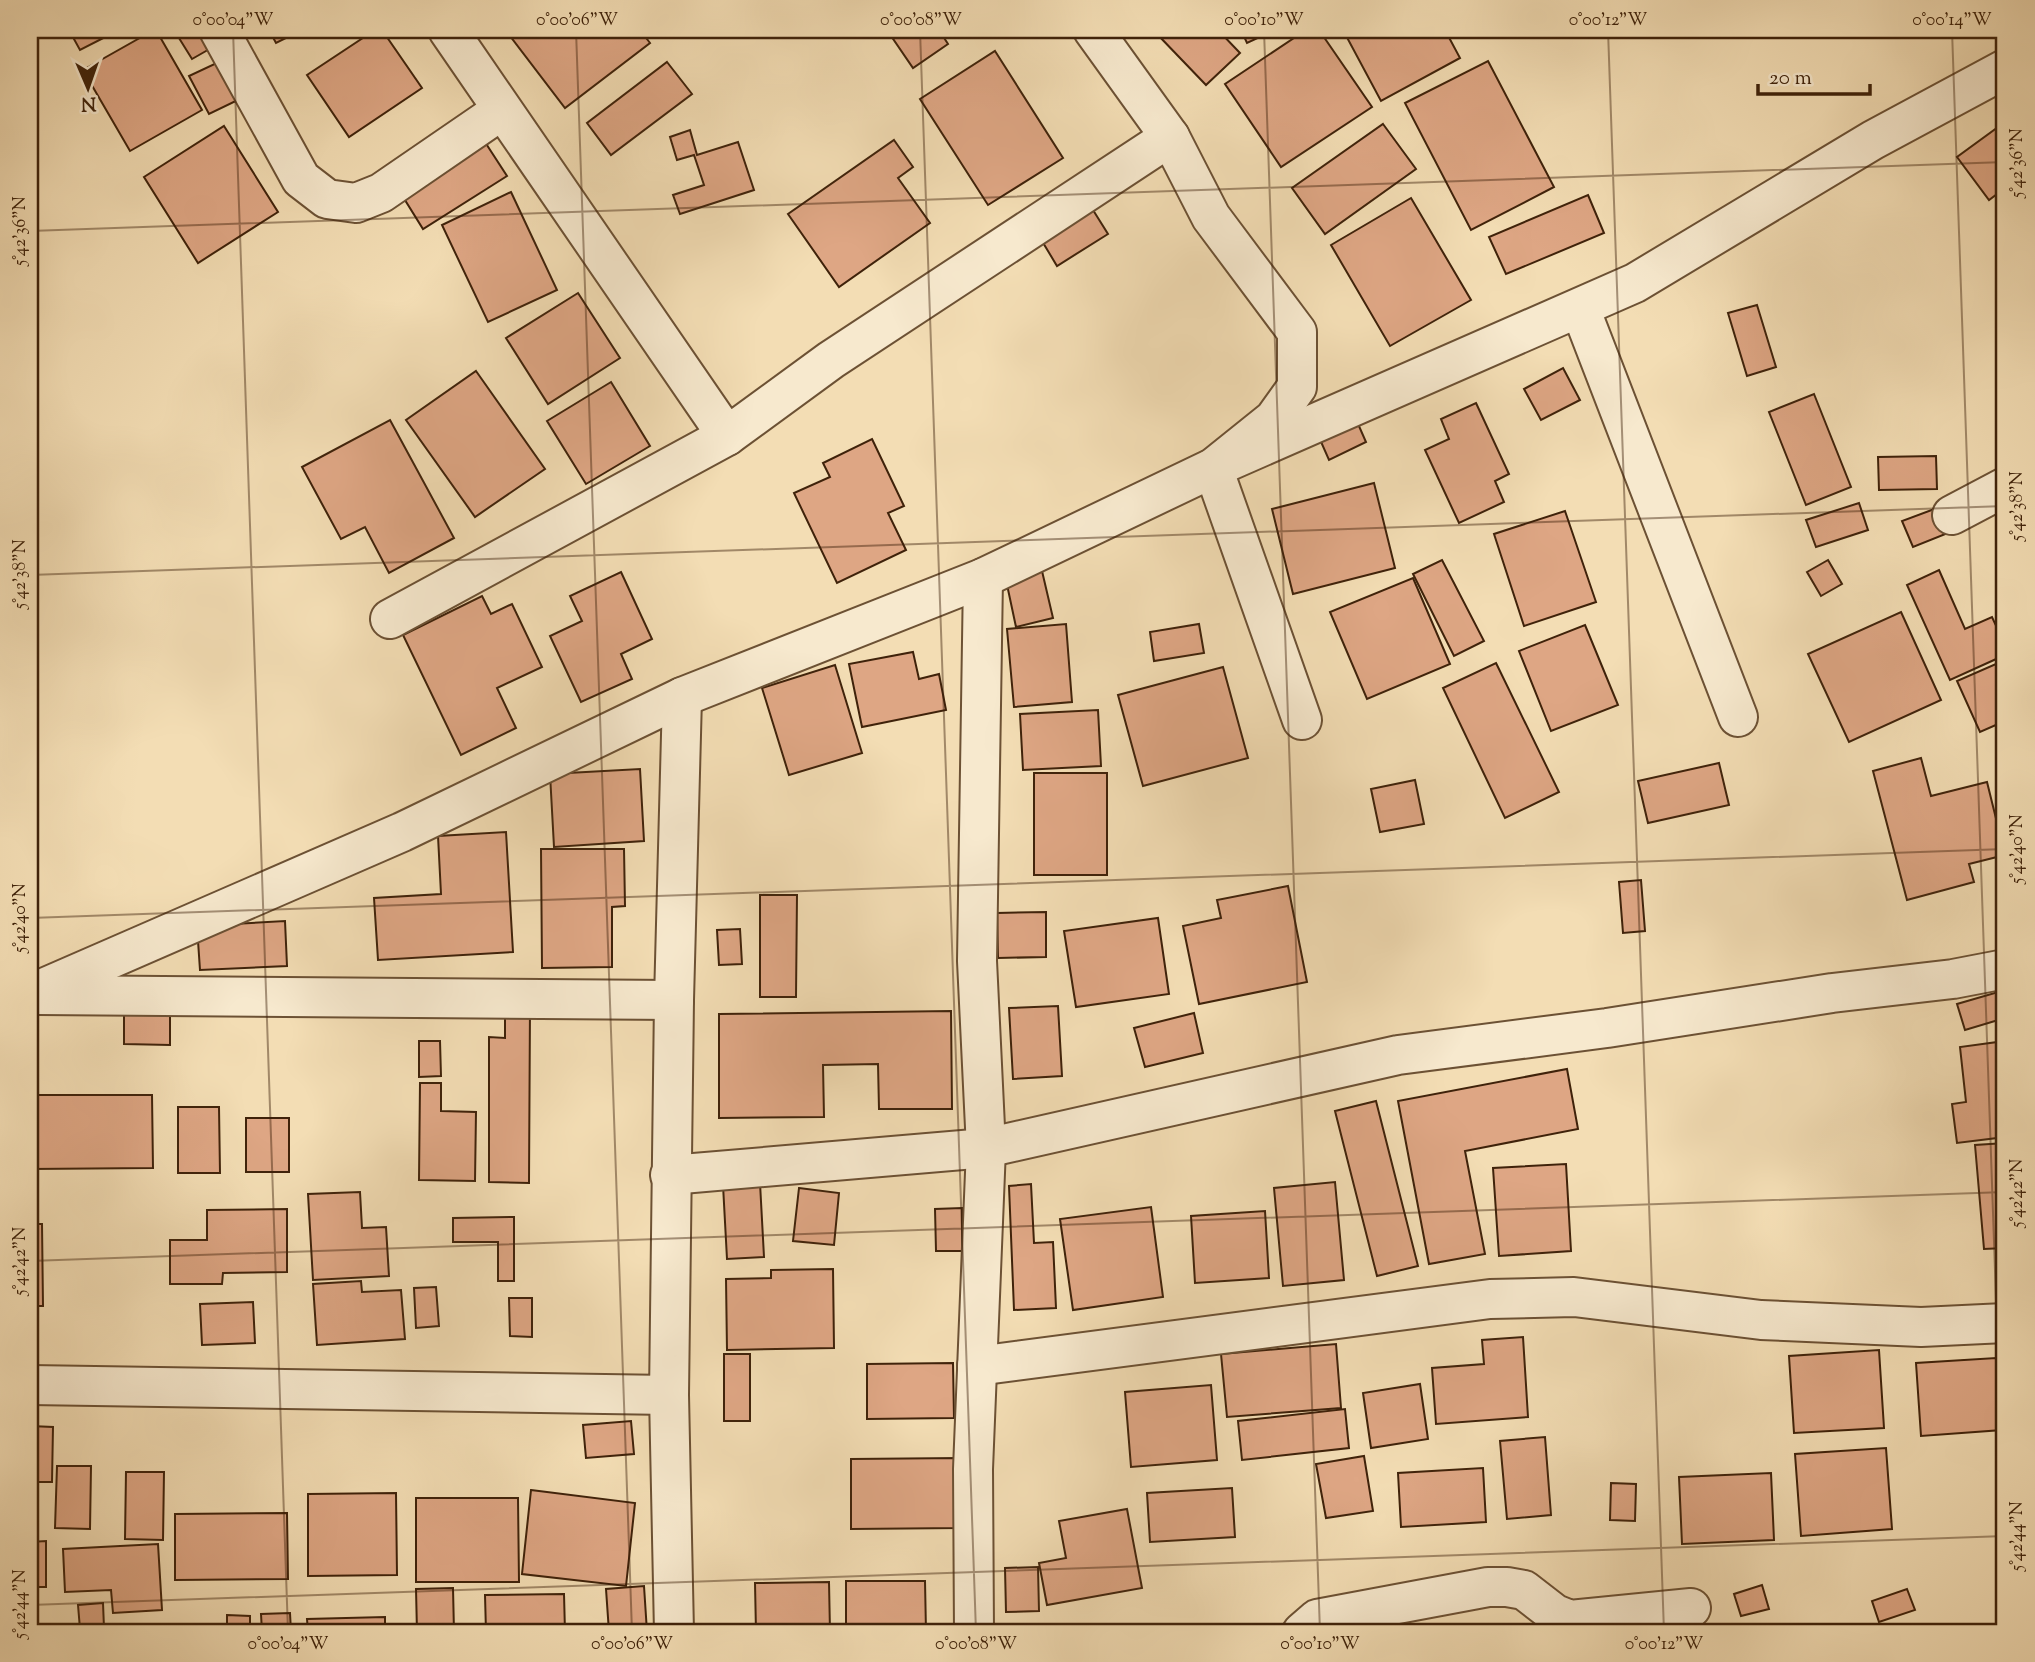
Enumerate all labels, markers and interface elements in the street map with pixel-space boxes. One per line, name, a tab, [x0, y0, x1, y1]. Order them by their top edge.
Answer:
text: 0°00'04"W	[193, 8, 273, 34]
text: 0°00'06"W	[536, 8, 618, 34]
text: 0°00'08"W	[880, 8, 962, 34]
text: 0°00'10"W	[1224, 8, 1304, 34]
text: 0°00'12"W	[1569, 8, 1647, 34]
text: 0°00'14"W	[1912, 8, 1992, 34]
north arrow	[52, 52, 122, 122]
scale bar	[1758, 52, 1870, 96]
text: 20 m	[1769, 64, 1812, 94]
text: N	[80, 89, 97, 116]
text: 5°42'36"N	[2005, 128, 2031, 199]
text: 5°42'36"N	[8, 196, 34, 267]
text: 5°42'38"N	[2005, 471, 2031, 542]
text: 5°42'38"N	[8, 539, 34, 610]
text: 5°42'40"N	[2005, 814, 2031, 885]
text: 5°42'40"N	[8, 883, 34, 954]
text: 5°42'42"N	[2005, 1159, 2031, 1228]
text: 5°42'42"N	[8, 1227, 34, 1296]
text: 5°42'44"N	[2005, 1501, 2031, 1572]
text: 5°42'44"N	[8, 1569, 34, 1640]
text: 0°00'04"W	[248, 1632, 328, 1658]
text: 0°00'06"W	[591, 1632, 673, 1658]
text: 0°00'08"W	[935, 1632, 1017, 1658]
text: 0°00'10"W	[1280, 1632, 1360, 1658]
text: 0°00'12"W	[1625, 1632, 1703, 1658]

